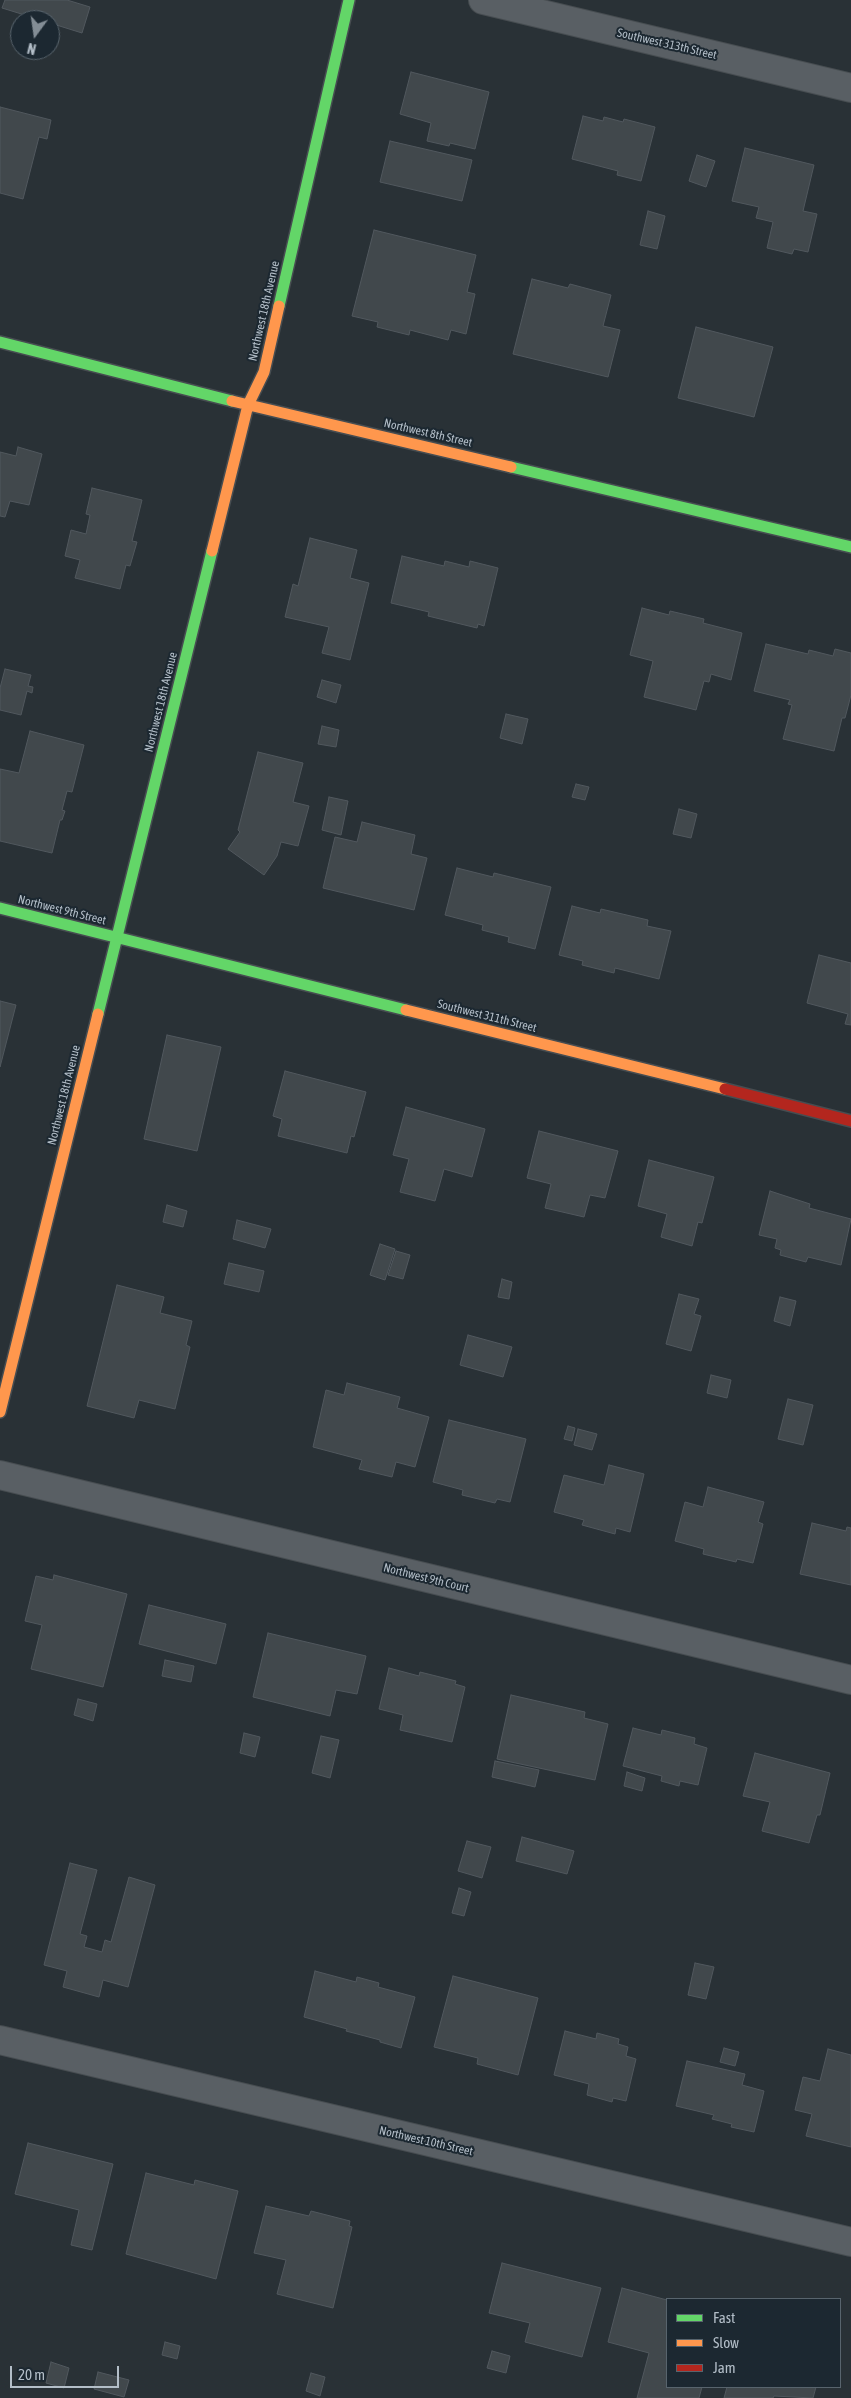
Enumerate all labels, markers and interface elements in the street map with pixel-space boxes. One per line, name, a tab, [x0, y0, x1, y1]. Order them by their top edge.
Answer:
north arrow	[10, 10, 60, 60]
street label: Southwest 313th Street	[616, 26, 718, 62]
text: N	[26, 40, 38, 57]
street label: Northwest 18th Avenue	[245, 259, 283, 363]
street label: Northwest 8th Street	[382, 416, 474, 450]
street label: Northwest 18th Avenue	[142, 650, 180, 754]
street label: Northwest 9th Street	[17, 892, 107, 928]
street label: Southwest 311th Street	[436, 997, 538, 1035]
street label: Northwest 18th Avenue	[45, 1043, 83, 1147]
street label: Northwest 9th Court	[382, 1560, 470, 1596]
street label: Northwest 10th Street	[378, 2123, 474, 2159]
legend	[666, 2298, 841, 2388]
text: Fast	[713, 2309, 735, 2326]
text: Slow	[713, 2334, 739, 2351]
scale bar	[12, 2356, 121, 2388]
text: Jam	[713, 2359, 736, 2376]
text: 20 m	[18, 2366, 45, 2383]

